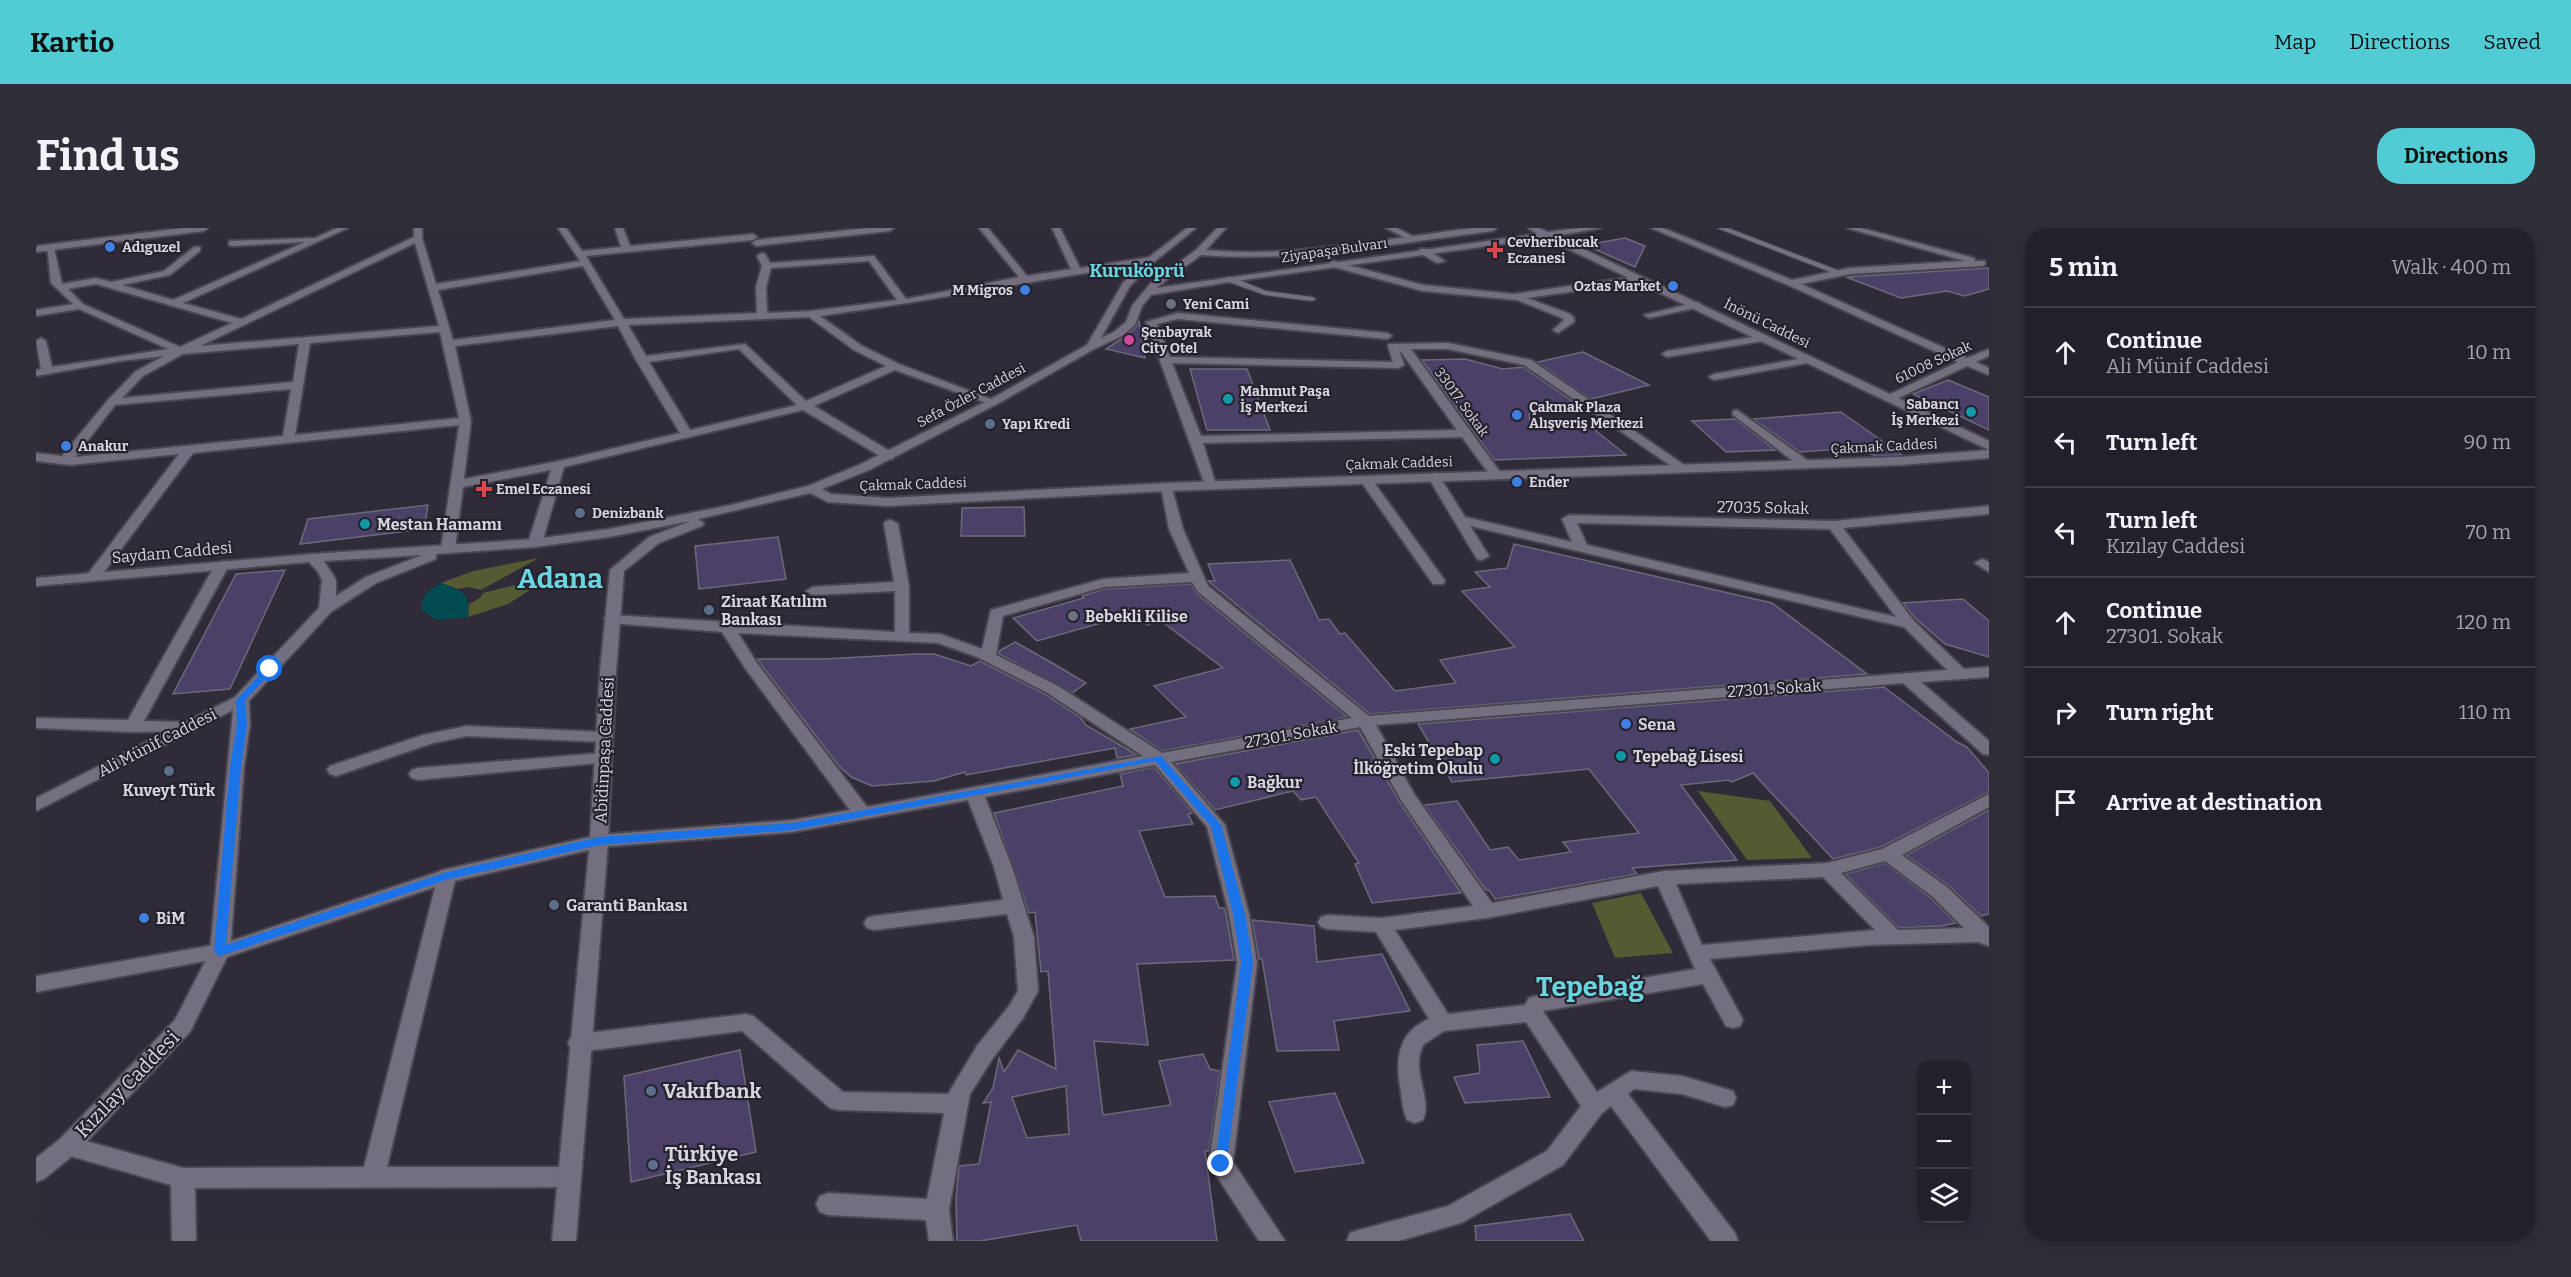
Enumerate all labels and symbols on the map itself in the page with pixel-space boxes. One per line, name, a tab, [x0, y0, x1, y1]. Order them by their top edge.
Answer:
place label: Cevheribucak Eczanesi	[1507, 234, 1599, 267]
street label: Ziyapaşa Bulvarı	[1280, 235, 1388, 266]
place label: Adıguzel	[122, 239, 181, 256]
marker: Adıguzel	[103, 240, 117, 254]
marker: Cevheribucak Eczanesi	[1488, 243, 1502, 257]
district label: Kuruköprü	[1090, 260, 1185, 282]
place label: Oztas Market	[1574, 278, 1661, 295]
marker: Oztas Market	[1666, 279, 1680, 293]
place label: M Migros	[952, 282, 1013, 299]
marker: M Migros	[1018, 283, 1032, 297]
street label: İnönü Caddesi	[1721, 295, 1813, 352]
place label: Yeni Cami	[1183, 296, 1250, 313]
marker: Yeni Cami	[1164, 297, 1178, 311]
place label: Şenbayrak City Otel	[1141, 324, 1212, 357]
marker: Şenbayrak City Otel	[1122, 333, 1136, 347]
street label: 61008 Sokak	[1892, 337, 1974, 388]
street label: Sefa Özler Caddesi	[914, 360, 1028, 431]
street label: 33017. Sokak	[1431, 364, 1492, 440]
place label: Mahmut Paşa İş Merkezi	[1240, 383, 1330, 416]
marker: Mahmut Paşa İş Merkezi	[1221, 392, 1235, 406]
place label: Sabancı İş Merkezi	[1891, 396, 1960, 429]
place label: Çakmak Plaza Alışveriş Merkezi	[1529, 399, 1644, 432]
marker: Sabancı İş Merkezi	[1964, 405, 1978, 419]
marker: Çakmak Plaza Alışveriş Merkezi	[1510, 408, 1524, 422]
place label: Yapı Kredi	[1002, 416, 1071, 433]
marker: Yapı Kredi	[983, 417, 997, 431]
street label: Çakmak Caddesi	[1830, 435, 1938, 458]
place label: Anakur	[78, 438, 129, 455]
marker: Anakur	[59, 439, 73, 453]
street label: Çakmak Caddesi	[1345, 453, 1453, 474]
street label: Çakmak Caddesi	[859, 474, 967, 495]
place label: Ender	[1529, 474, 1570, 491]
marker: Ender	[1510, 475, 1524, 489]
place label: Emel Eczanesi	[496, 481, 591, 498]
marker: Emel Eczanesi	[477, 482, 491, 496]
street label: 27035 Sokak	[1717, 497, 1809, 518]
place label: Denizbank	[592, 505, 664, 522]
marker: Denizbank	[573, 506, 587, 520]
place label: Mestan Hamamı	[377, 515, 502, 534]
marker: Mestan Hamamı	[358, 517, 372, 531]
street label: Saydam Caddesi	[111, 538, 233, 567]
district label: Adana	[517, 562, 603, 595]
place label: Ziraat Katılım Bankası	[721, 592, 828, 629]
marker: Ziraat Katılım Bankası	[702, 603, 716, 617]
place label: Bebekli Kilise	[1085, 607, 1188, 626]
marker: Bebekli Kilise	[1066, 609, 1080, 623]
route start	[256, 655, 282, 681]
street label: Abidinpaşa Caddesi	[591, 676, 618, 824]
street label: 27301. Sokak	[1727, 676, 1821, 701]
street label: Ali Münif Caddesi	[95, 704, 220, 781]
place label: Sena	[1638, 715, 1676, 734]
street label: 27301. Sokak	[1243, 717, 1339, 752]
marker: Sena	[1619, 717, 1633, 731]
place label: Eski Tepebap İlköğretim Okulu	[1353, 741, 1483, 778]
place label: Tepebağ Lisesi	[1633, 747, 1743, 766]
marker: Tepebağ Lisesi	[1614, 749, 1628, 763]
marker: Eski Tepebap İlköğretim Okulu	[1488, 752, 1502, 766]
marker: Kuveyt Türk	[162, 764, 176, 778]
place label: Bağkur	[1247, 773, 1303, 792]
marker: Bağkur	[1228, 775, 1242, 789]
place label: Kuveyt Türk	[123, 781, 216, 800]
place label: Garanti Bankası	[566, 896, 688, 915]
marker: Garanti Bankası	[547, 898, 561, 912]
place label: BiM	[156, 909, 185, 928]
marker: BiM	[137, 911, 151, 925]
district label: Tepebağ	[1536, 971, 1645, 1003]
street label: Kızılay Caddesi	[70, 1026, 184, 1142]
place label: Vakıfbank	[663, 1079, 761, 1103]
marker: Vakıfbank	[644, 1084, 658, 1098]
place label: Türkiye İş Bankası	[665, 1142, 762, 1189]
route end	[1207, 1150, 1233, 1176]
marker: Türkiye İş Bankası	[646, 1158, 660, 1172]

